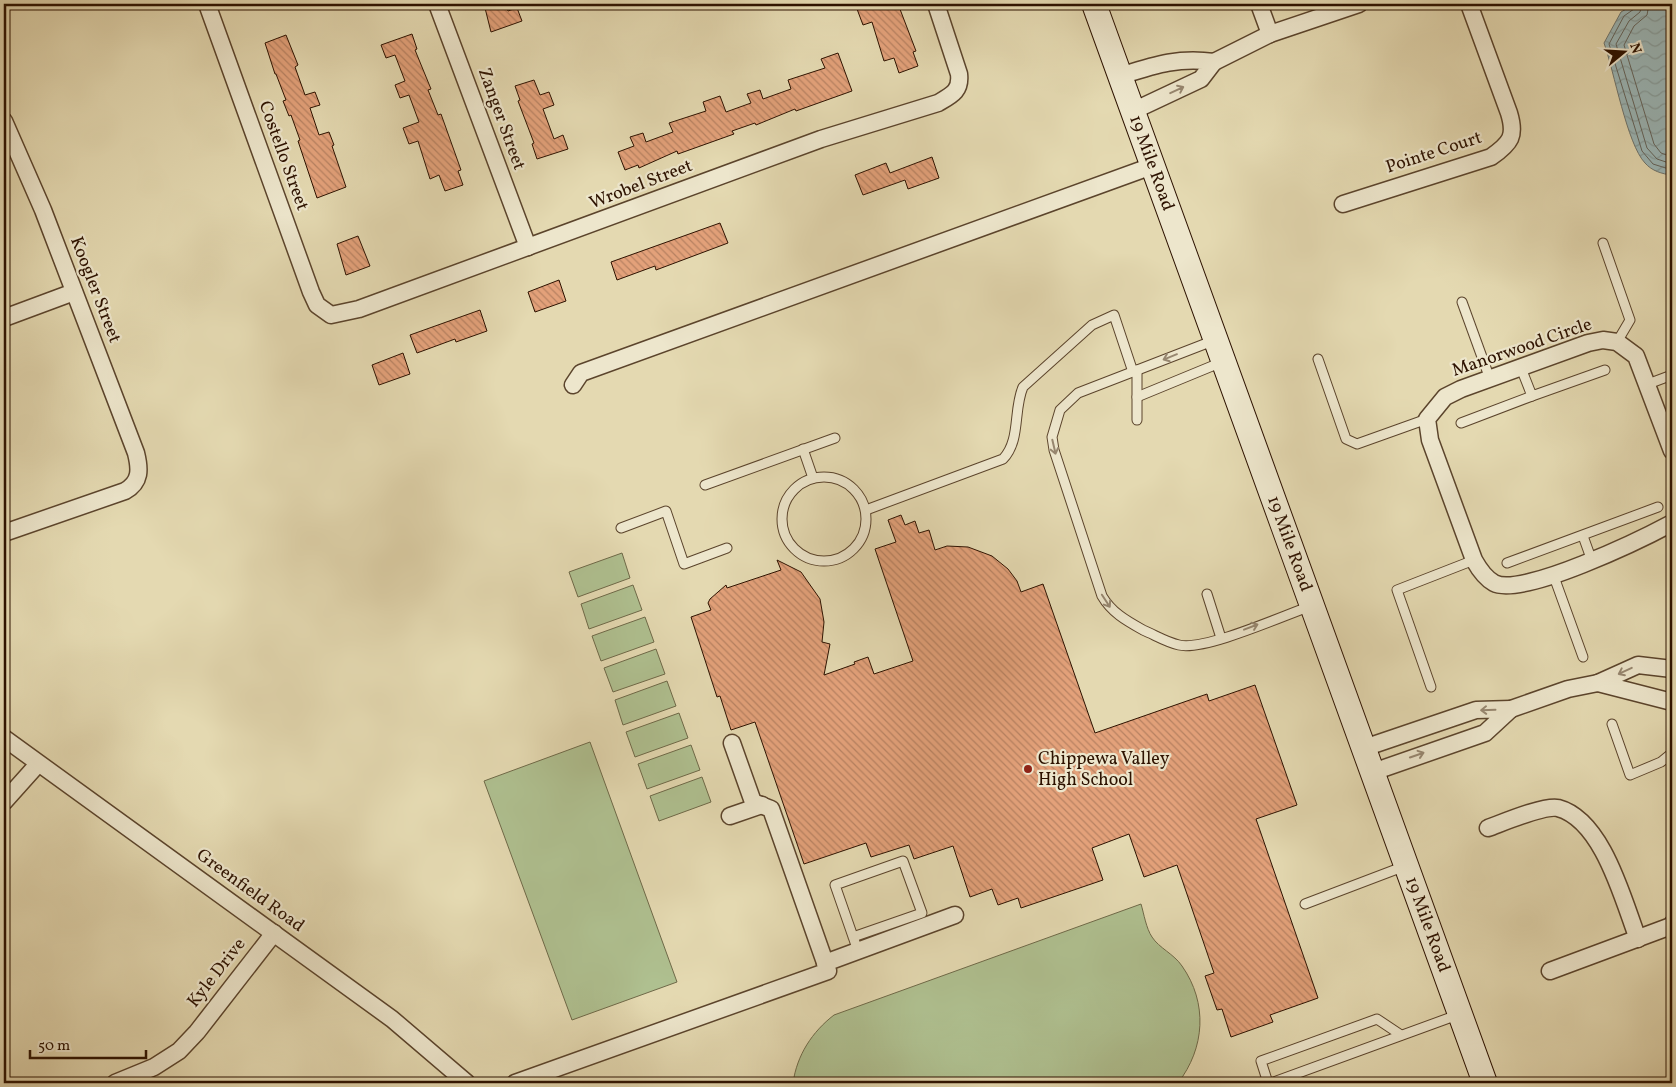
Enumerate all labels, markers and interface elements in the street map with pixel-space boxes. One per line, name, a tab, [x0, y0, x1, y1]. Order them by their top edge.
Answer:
north arrow	[1598, 28, 1648, 78]
text: N	[1624, 41, 1646, 56]
street label: Zanger Street	[471, 64, 531, 174]
one-way arrow	[1169, 85, 1184, 95]
street label: Costello Street	[252, 98, 314, 214]
street label: 19 Mile Road	[1123, 111, 1180, 214]
street label: Pointe Court	[1383, 126, 1485, 180]
street label: Wrobel Street	[586, 154, 696, 216]
street label: Koogler Street	[63, 233, 127, 347]
street label: Manorwood Circle	[1449, 312, 1595, 384]
one-way arrow	[1163, 352, 1178, 362]
one-way arrow	[1050, 439, 1059, 455]
street label: 19 Mile Road	[1261, 492, 1318, 595]
one-way arrow	[1100, 594, 1111, 608]
one-way arrow	[1243, 622, 1258, 631]
one-way arrow	[1618, 667, 1633, 676]
one-way arrow	[1480, 705, 1496, 714]
place label: Chippewa Valley High School	[1038, 747, 1170, 793]
one-way arrow	[1409, 750, 1425, 760]
marker: Chippewa Valley High School	[1022, 763, 1034, 775]
street label: Greenfield Road	[191, 843, 309, 939]
street label: 19 Mile Road	[1399, 873, 1456, 976]
street label: Kyle Drive	[182, 933, 252, 1013]
scale bar	[30, 1027, 146, 1059]
text: 50 m	[38, 1036, 70, 1057]

